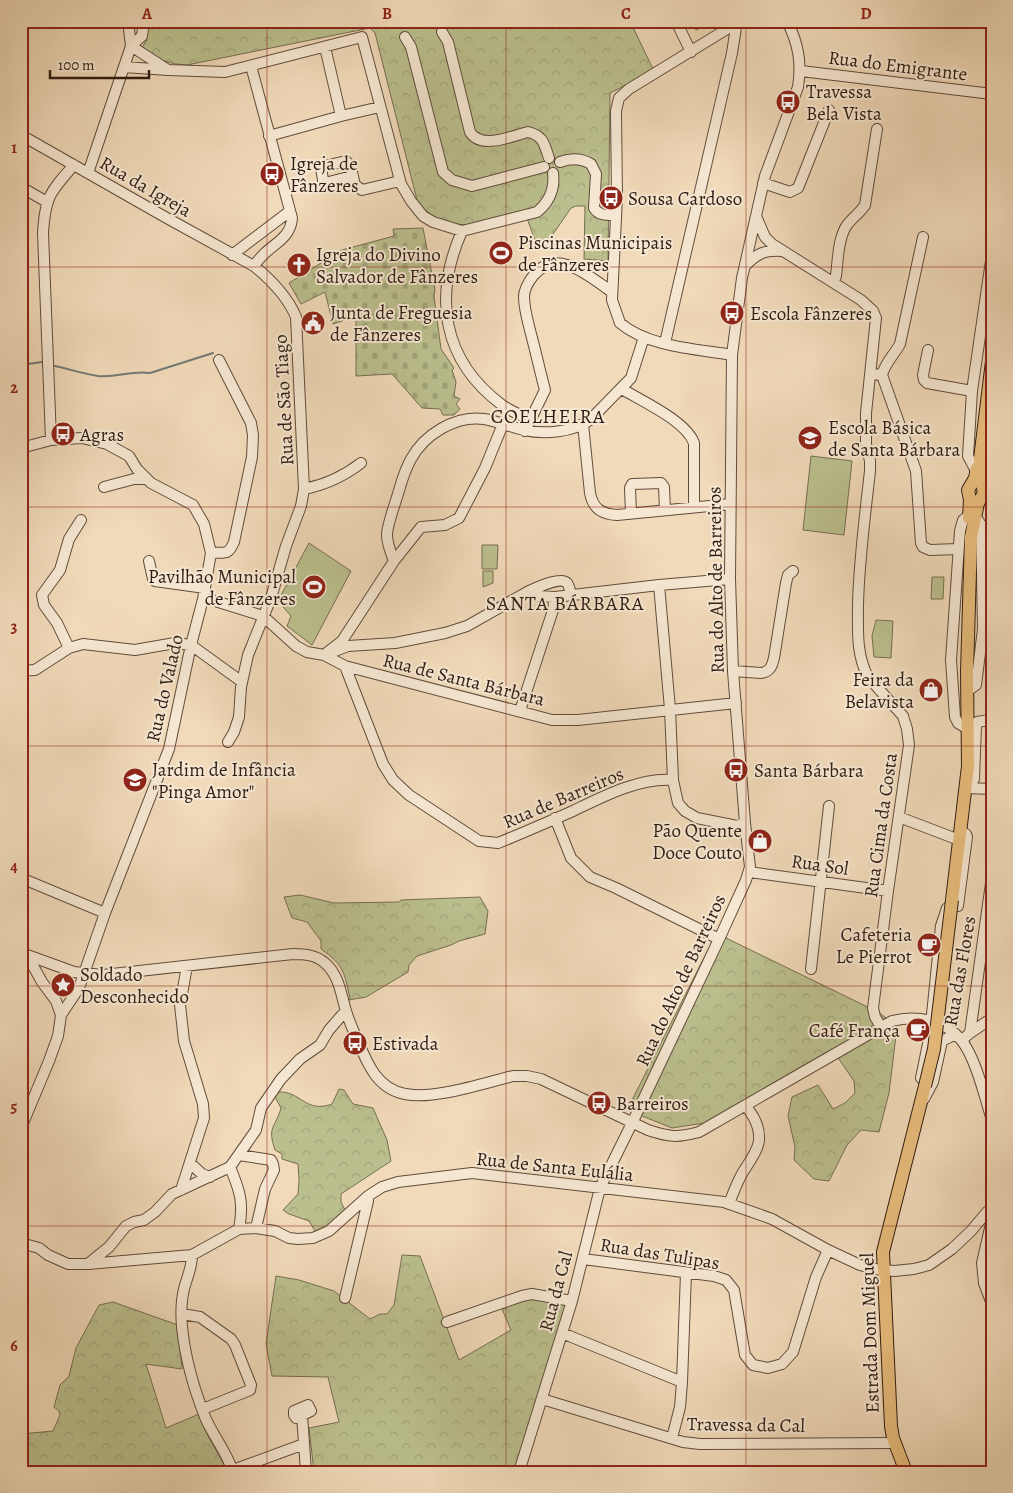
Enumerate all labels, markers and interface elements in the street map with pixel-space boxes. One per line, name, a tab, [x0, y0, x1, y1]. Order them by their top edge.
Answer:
text: A	[141, 3, 153, 25]
text: B	[382, 3, 392, 25]
text: C	[621, 3, 631, 25]
text: D	[860, 3, 872, 25]
street label: Rua do Emigrante	[827, 45, 969, 87]
scale bar	[50, 48, 149, 80]
text: 100 m	[58, 55, 95, 75]
place label: Travessa Bela Vista	[806, 79, 882, 127]
bus stop icon: Travessa Bela Vista	[775, 89, 801, 115]
text: 1	[11, 137, 17, 159]
street label: Rua da Igreja	[95, 150, 196, 224]
place label: Igreja de Fânzeres	[290, 151, 359, 199]
bus stop icon: Igreja de Fânzeres	[259, 161, 285, 187]
bus stop icon: Sousa Cardoso	[598, 185, 624, 211]
place label: Sousa Cardoso	[628, 186, 742, 212]
place label: Piscinas Municipais de Fânzeres	[518, 230, 672, 278]
sports icon: Piscinas Municipais de Fânzeres	[488, 240, 514, 266]
place label: Igreja do Divino Salvador de Fânzeres	[316, 242, 478, 290]
church icon: Igreja do Divino Salvador de Fânzeres	[286, 252, 312, 278]
place label: Junta de Freguesia de Fânzeres	[330, 300, 473, 348]
bus stop icon: Escola Fânzeres	[719, 300, 745, 326]
place label: Escola Fânzeres	[750, 301, 872, 327]
public building icon: Junta de Freguesia de Fânzeres	[300, 310, 326, 336]
street label: Rua de São Tiago	[268, 334, 300, 466]
text: 2	[10, 377, 18, 399]
district label: COELHEIRA	[491, 403, 605, 430]
place label: Escola Básica de Santa Bárbara	[828, 415, 960, 463]
bus stop icon: Agras	[50, 421, 76, 447]
place label: Agras	[79, 422, 124, 448]
school or university icon: Escola Básica de Santa Bárbara	[797, 425, 823, 451]
street label: Rua do Alto de Barreiros	[701, 486, 731, 674]
place label: Pavilhão Municipal de Fânzeres	[148, 564, 296, 612]
sports icon: Pavilhão Municipal de Fânzeres	[301, 574, 327, 600]
district label: SANTA BÁRBARA	[486, 590, 644, 617]
text: 3	[11, 616, 18, 638]
street label: Rua do Valado	[140, 632, 190, 744]
street label: Rua de Santa Bárbara	[380, 647, 548, 713]
place label: Feira da Belavista	[845, 667, 914, 715]
shop icon: Feira da Belavista	[918, 677, 944, 703]
street label: Rua Cima da Costa	[858, 751, 904, 899]
place label: Jardim de Infância "Pinga Amor"	[152, 757, 296, 805]
bus stop icon: Santa Bárbara	[723, 757, 749, 783]
place label: Santa Bárbara	[754, 758, 864, 784]
street label: Rua de Barreiros	[499, 761, 628, 835]
school or university icon: Jardim de Infância "Pinga Amor"	[122, 767, 148, 793]
place label: Pão Quente Doce Couto	[652, 818, 742, 866]
shop icon: Pão Quente Doce Couto	[747, 828, 773, 854]
street label: Rua Sol	[789, 848, 851, 882]
text: 4	[10, 856, 18, 878]
street label: Rua do Alto de Barreiros	[630, 890, 732, 1071]
street label: Rua das Flores	[938, 914, 982, 1028]
place label: Cafeteria Le Pierrot	[836, 922, 912, 970]
cafe icon: Cafeteria Le Pierrot	[916, 932, 942, 958]
place label: Soldado Desconhecido	[80, 962, 189, 1010]
place icon: Soldado Desconhecido	[50, 972, 76, 998]
cafe icon: Café França	[905, 1017, 931, 1043]
place label: Café França	[809, 1018, 900, 1044]
bus stop icon: Estivada	[342, 1030, 368, 1056]
place label: Estivada	[372, 1031, 439, 1057]
bus stop icon: Barreiros	[586, 1090, 612, 1116]
place label: Barreiros	[616, 1091, 689, 1117]
text: 5	[11, 1096, 18, 1118]
street label: Rua de Santa Eulália	[475, 1146, 635, 1188]
street label: Rua das Tulipas	[598, 1232, 722, 1276]
street label: Rua da Cal	[533, 1248, 579, 1334]
street label: Estrada Dom Miguel	[854, 1252, 886, 1414]
text: 6	[10, 1335, 18, 1357]
street label: Travessa da Cal	[687, 1411, 806, 1439]

